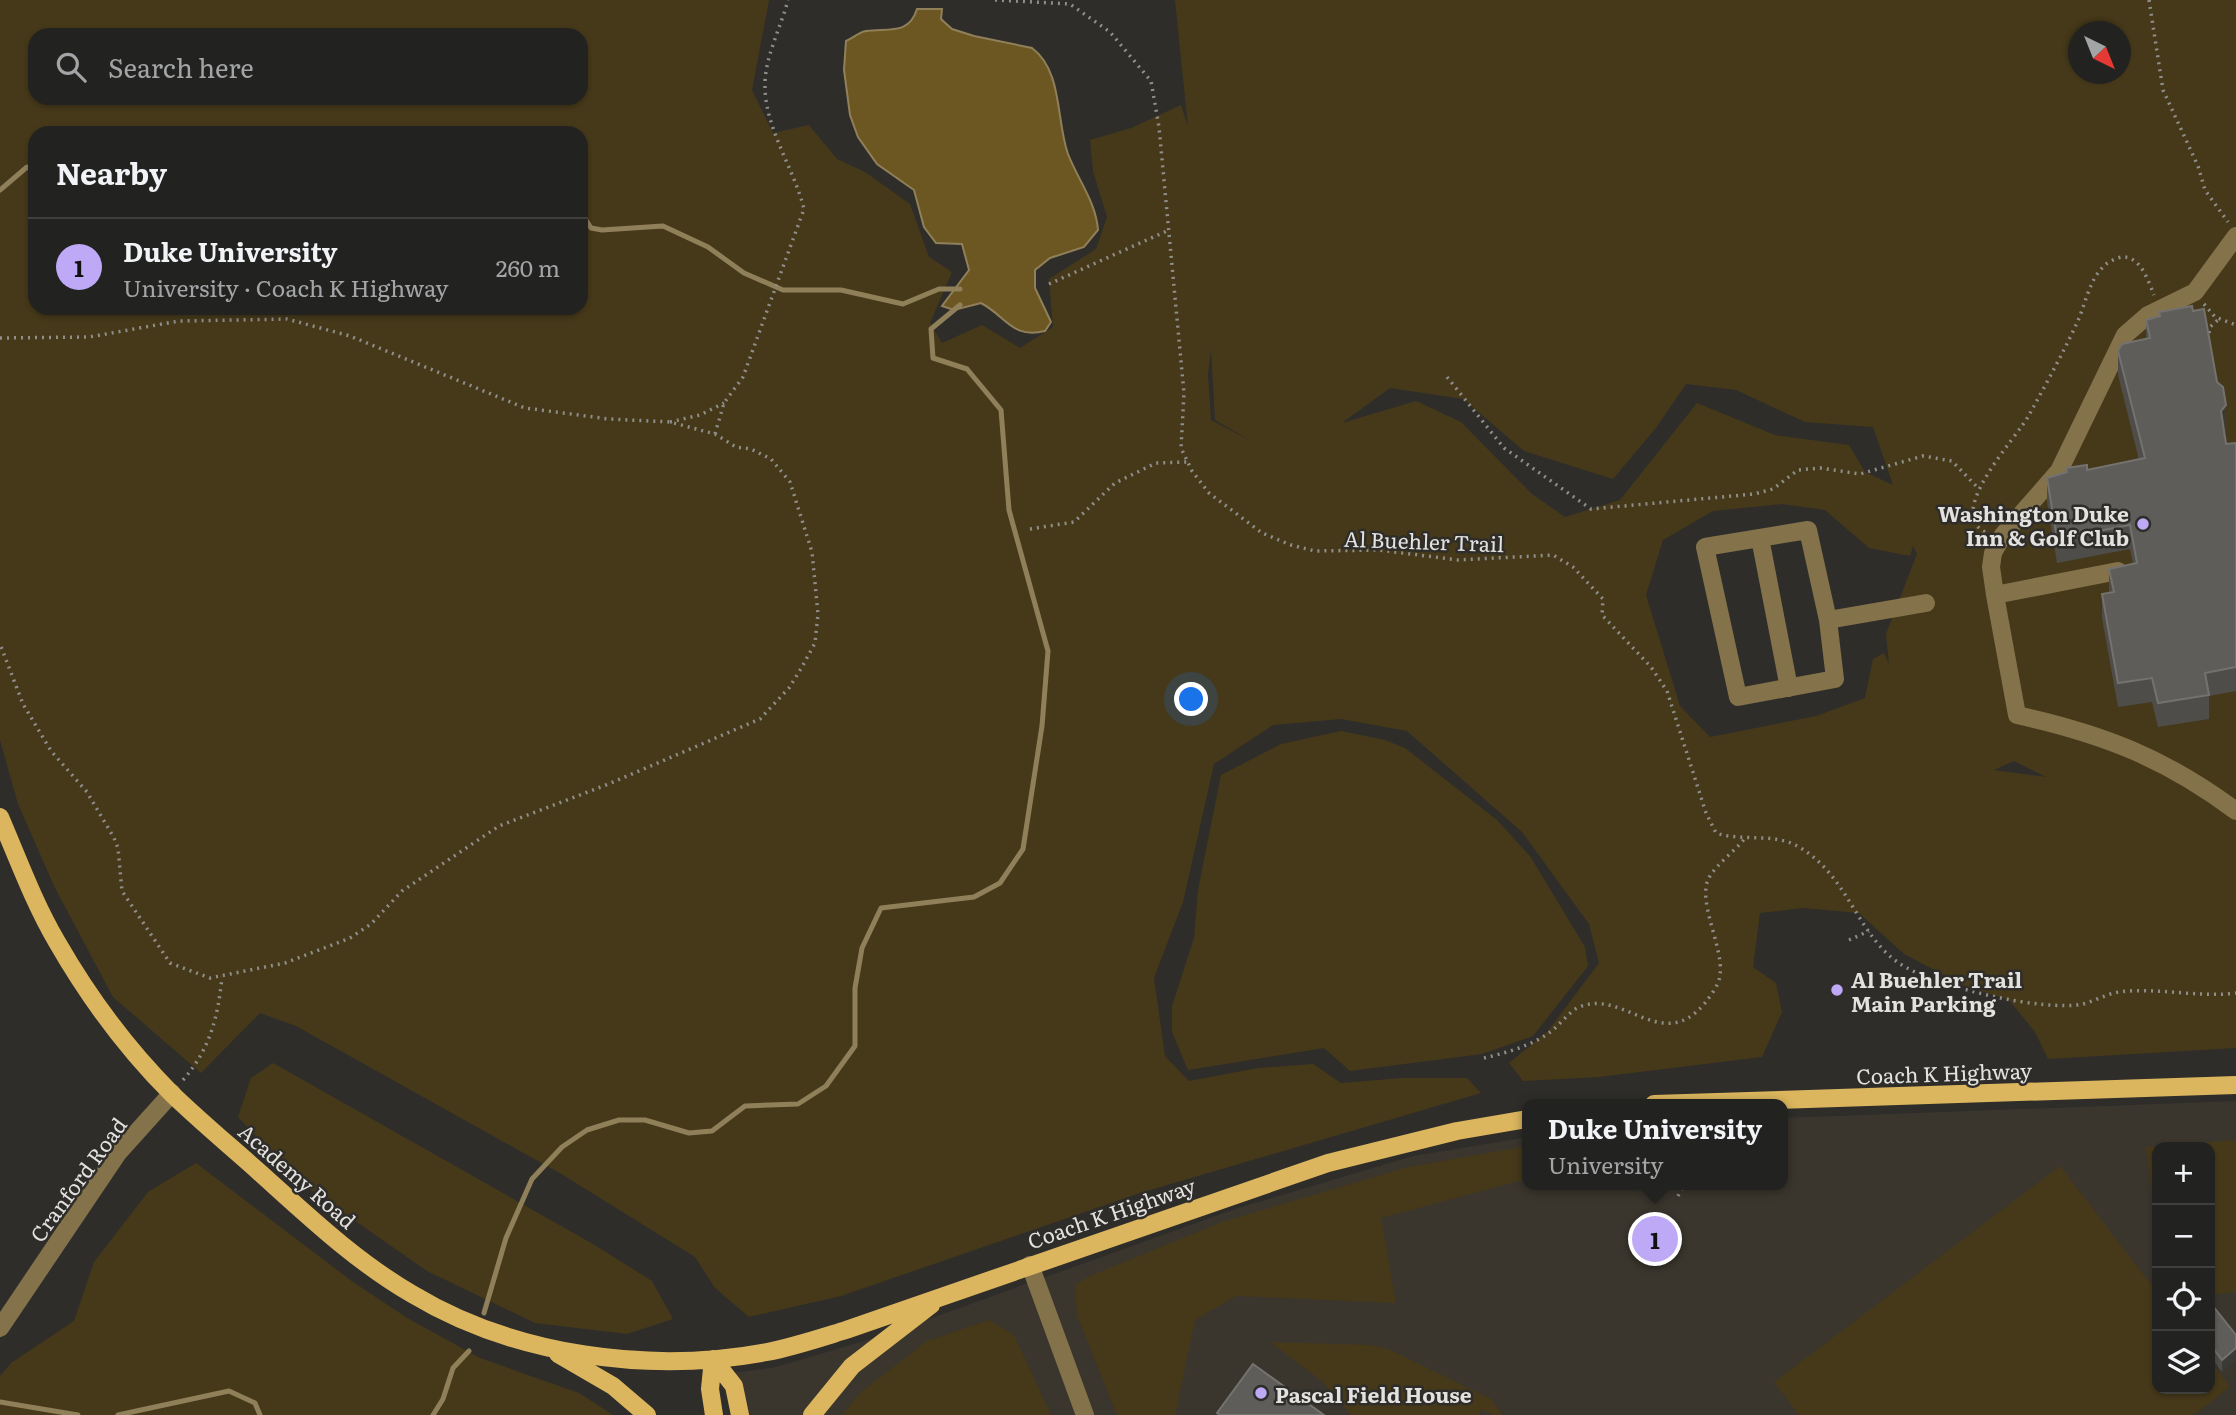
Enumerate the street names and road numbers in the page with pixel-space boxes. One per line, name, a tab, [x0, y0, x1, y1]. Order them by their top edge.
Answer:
street label: Al Buehler Trail	[1343, 522, 1505, 558]
street label: Coach K Highway	[1856, 1053, 2033, 1091]
street label: Cranford Road	[21, 1110, 133, 1248]
street label: Academy Road	[232, 1115, 364, 1235]
street label: Coach K Highway	[1023, 1168, 1200, 1255]

